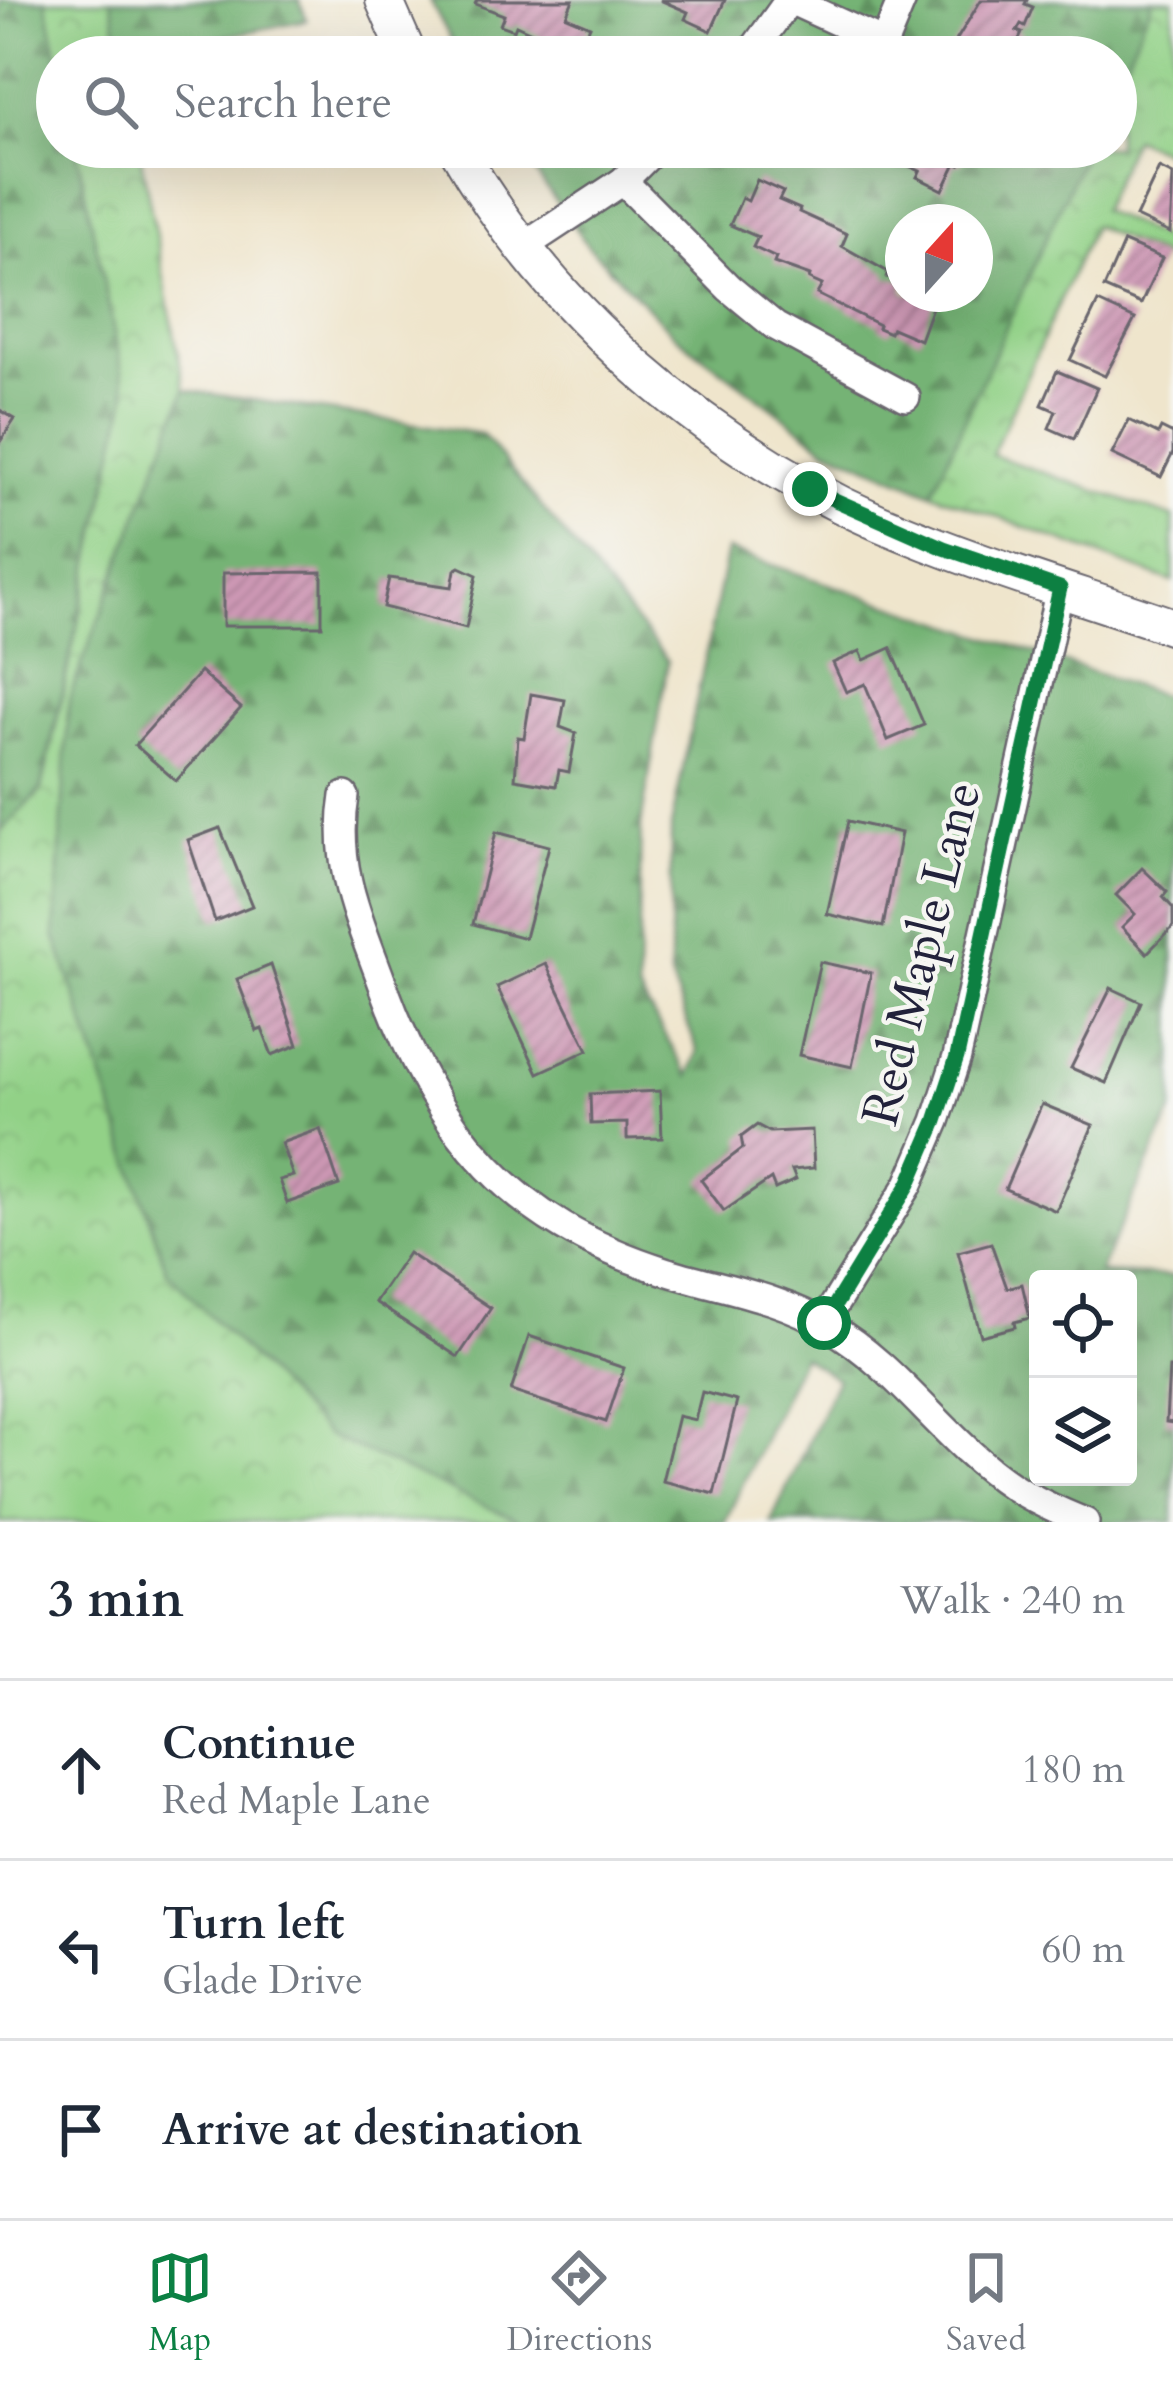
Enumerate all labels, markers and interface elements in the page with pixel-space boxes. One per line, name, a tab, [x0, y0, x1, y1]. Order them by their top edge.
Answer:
search box	[36, 36, 1137, 168]
icon: search	[78, 69, 144, 135]
text: Search here	[174, 72, 392, 133]
north arrow	[885, 204, 993, 312]
route end	[783, 462, 837, 516]
street label: Red Maple Lane	[846, 775, 998, 1133]
map controls	[1029, 1270, 1137, 1486]
button: locate	[1029, 1270, 1137, 1378]
route start	[797, 1296, 851, 1350]
button: layers	[1029, 1378, 1137, 1486]
text: 3 min	[48, 1565, 184, 1635]
text: Walk · 240 m	[900, 1574, 1125, 1627]
text: Continue	[162, 1713, 356, 1774]
icon: ahead	[48, 1737, 114, 1803]
text: 180 m	[1022, 1743, 1125, 1796]
text: Red Maple Lane	[162, 1774, 431, 1827]
text: Turn left	[162, 1893, 344, 1954]
icon: left	[48, 1917, 114, 1983]
text: 60 m	[1042, 1923, 1125, 1976]
text: Glade Drive	[162, 1954, 363, 2007]
icon: arrive	[48, 2097, 114, 2163]
text: Arrive at destination	[162, 2099, 582, 2160]
tab: Map	[147, 2245, 213, 2362]
tab: Directions	[507, 2245, 652, 2362]
tab: Saved	[946, 2245, 1026, 2362]

